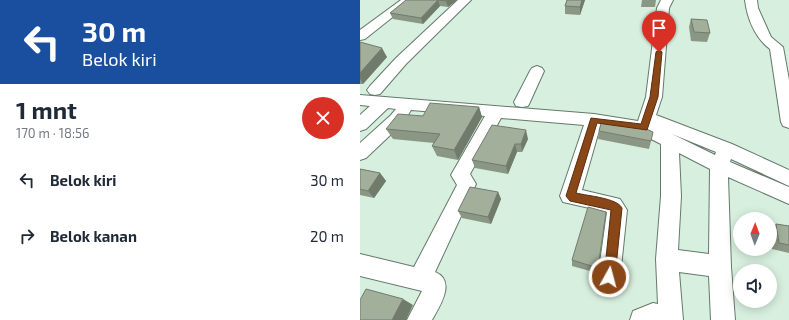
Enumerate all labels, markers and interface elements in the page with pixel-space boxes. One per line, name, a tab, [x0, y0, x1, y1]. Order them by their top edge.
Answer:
pin	[642, 11, 676, 52]
text: 30 m	[82, 14, 146, 48]
icon: left	[16, 16, 68, 68]
icon: arrive	[648, 17, 670, 39]
text: Belok kiri	[82, 48, 157, 70]
text: 1 mnt	[16, 95, 77, 124]
button: close	[302, 97, 344, 139]
text: 170 m · 18:56	[16, 125, 89, 141]
icon: left	[16, 169, 38, 191]
text: Belok kiri	[50, 171, 116, 189]
text: 30 m	[310, 171, 344, 189]
north arrow	[733, 212, 777, 256]
map controls	[733, 212, 777, 308]
icon: right	[16, 225, 38, 247]
text: Belok kanan	[50, 227, 137, 245]
text: 20 m	[310, 227, 344, 245]
position arrow	[588, 256, 630, 298]
button: sound	[733, 264, 777, 308]

